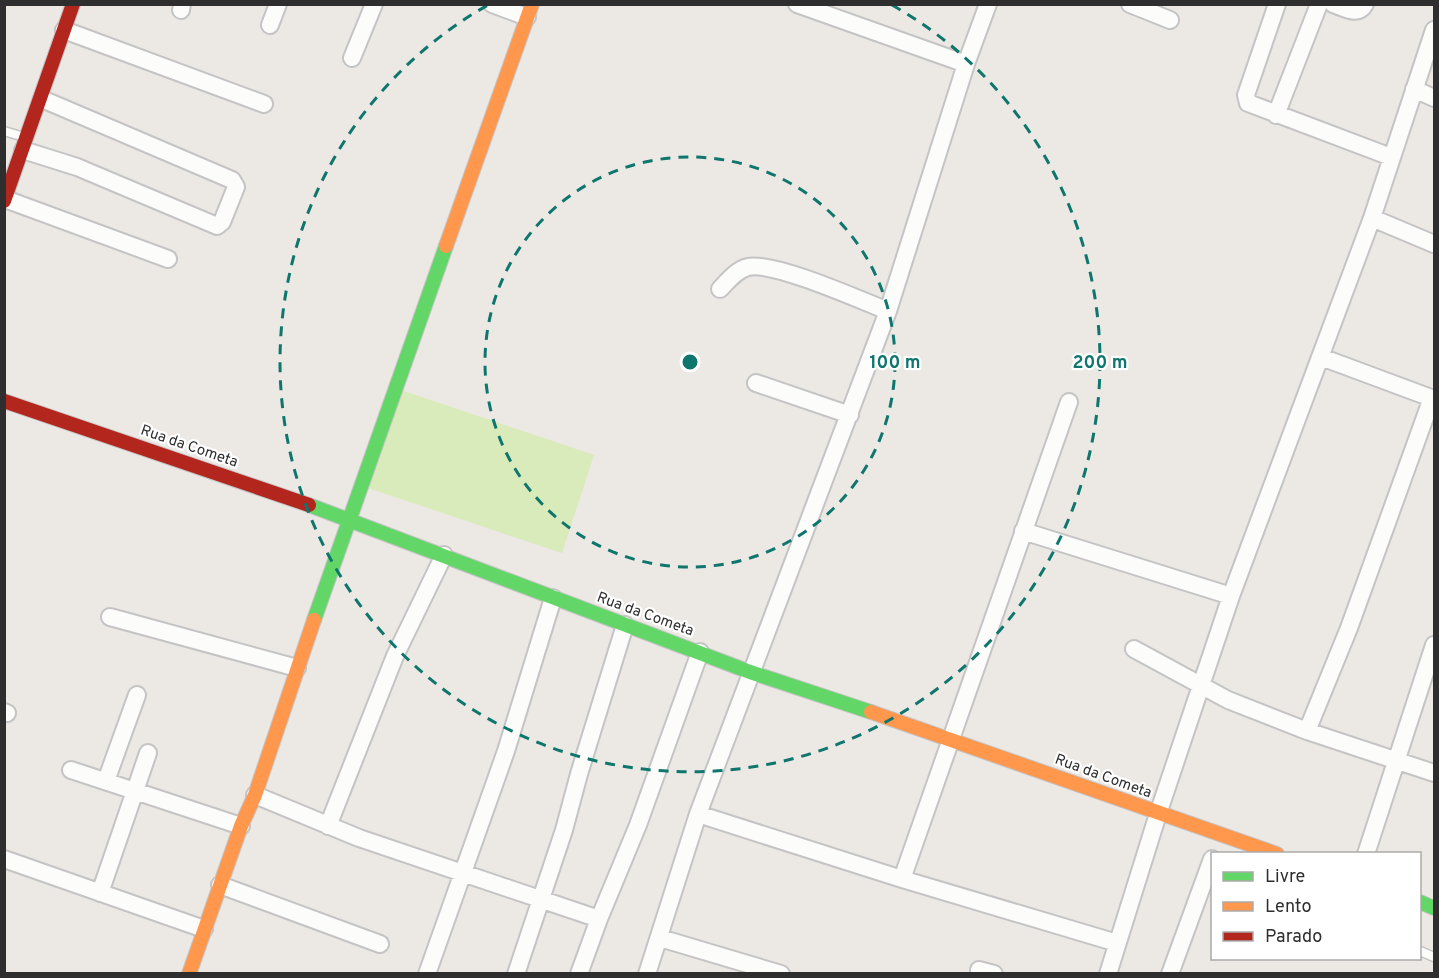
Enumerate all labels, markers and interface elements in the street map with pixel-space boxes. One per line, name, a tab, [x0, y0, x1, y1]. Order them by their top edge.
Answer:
centre of rings	[680, 352, 700, 372]
text: 100 m	[869, 352, 921, 375]
text: 200 m	[1072, 352, 1128, 375]
street label: Rua da Cometa	[138, 421, 240, 473]
street label: Rua da Cometa	[594, 589, 696, 641]
street label: Rua da Cometa	[1052, 751, 1154, 803]
legend	[1211, 852, 1421, 960]
text: Livre	[1265, 866, 1305, 889]
text: Lento	[1265, 896, 1311, 919]
text: Parado	[1265, 926, 1322, 949]

